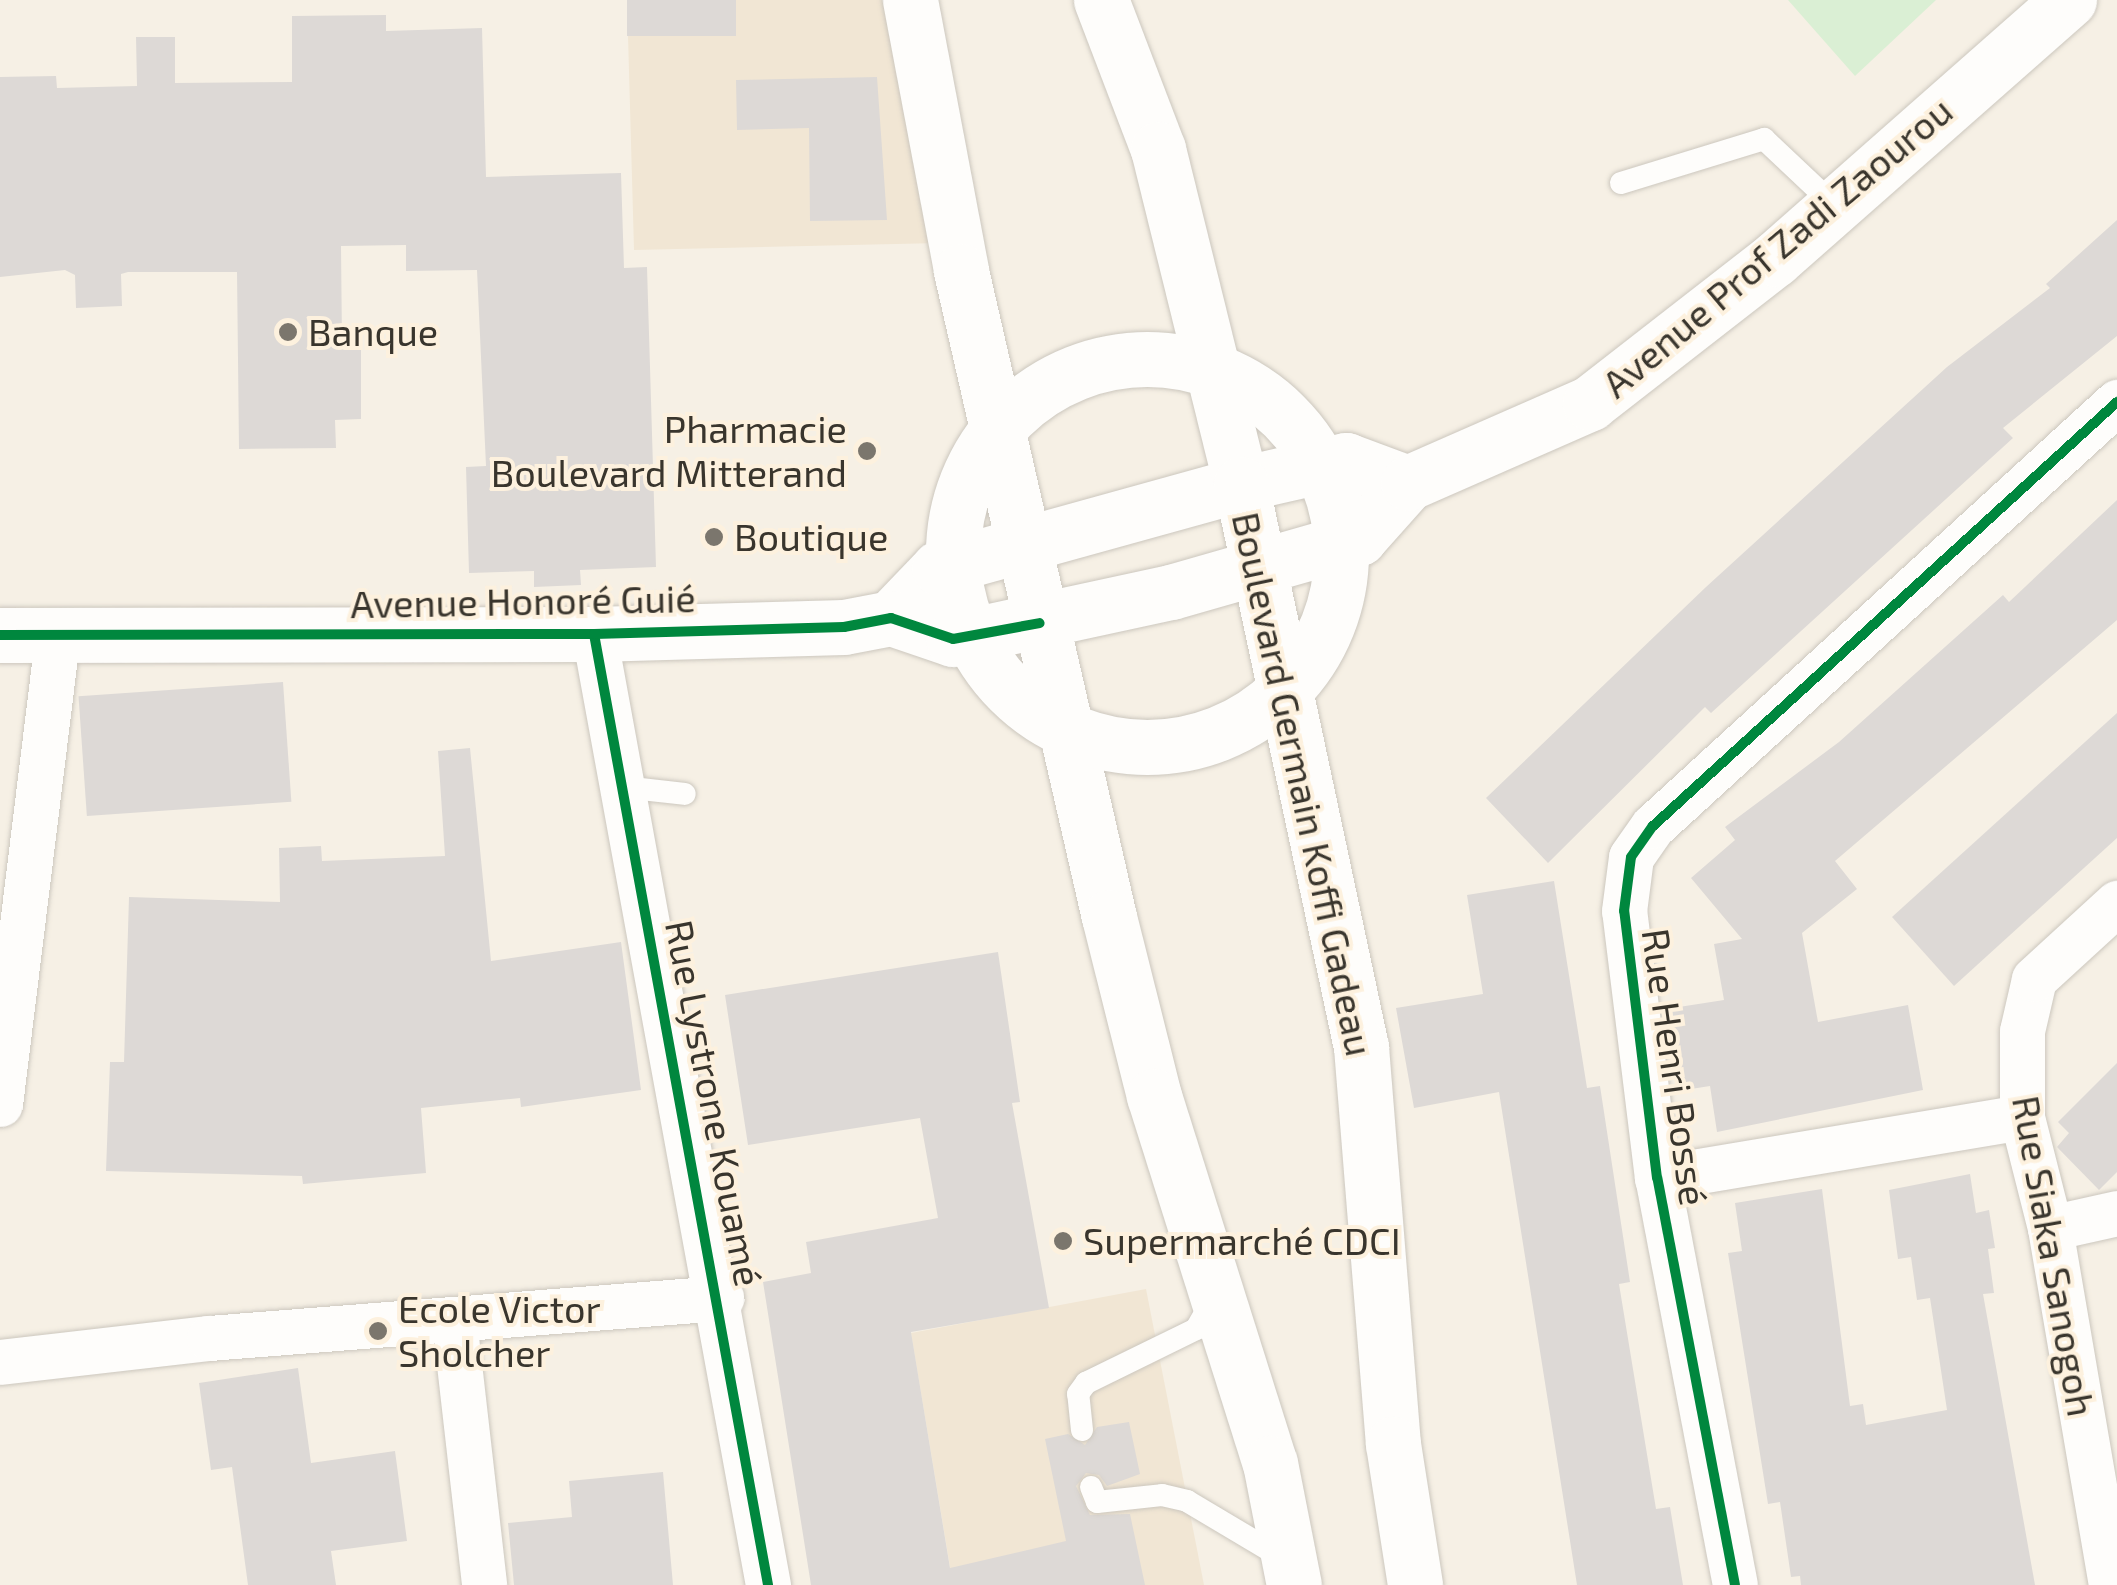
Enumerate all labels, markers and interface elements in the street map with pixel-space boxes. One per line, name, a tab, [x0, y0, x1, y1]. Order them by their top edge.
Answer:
street label: Avenue Prof Zadi Zaourou	[1593, 87, 1961, 407]
place label: Banque	[308, 309, 438, 355]
marker: Banque	[277, 321, 299, 343]
place label: Pharmacie Boulevard Mitterand	[491, 406, 847, 496]
marker: Pharmacie Boulevard Mitterand	[856, 440, 878, 462]
street label: Boulevard Germain Koffi Gadeau	[1223, 508, 1383, 1060]
place label: Boutique	[734, 514, 888, 560]
marker: Boutique	[703, 526, 725, 548]
street label: Avenue Honoré Guié	[350, 575, 696, 627]
street label: Rue Lystrone Kouamé	[656, 916, 772, 1290]
street label: Rue Henri Bossé	[1633, 926, 1717, 1208]
street label: Rue Siaka Sanogoh	[2003, 1092, 2105, 1420]
place label: Supermarché CDCI	[1083, 1218, 1401, 1264]
marker: Supermarché CDCI	[1052, 1230, 1074, 1252]
place label: Ecole Victor Sholcher	[398, 1286, 602, 1376]
marker: Ecole Victor Sholcher	[367, 1320, 389, 1342]

